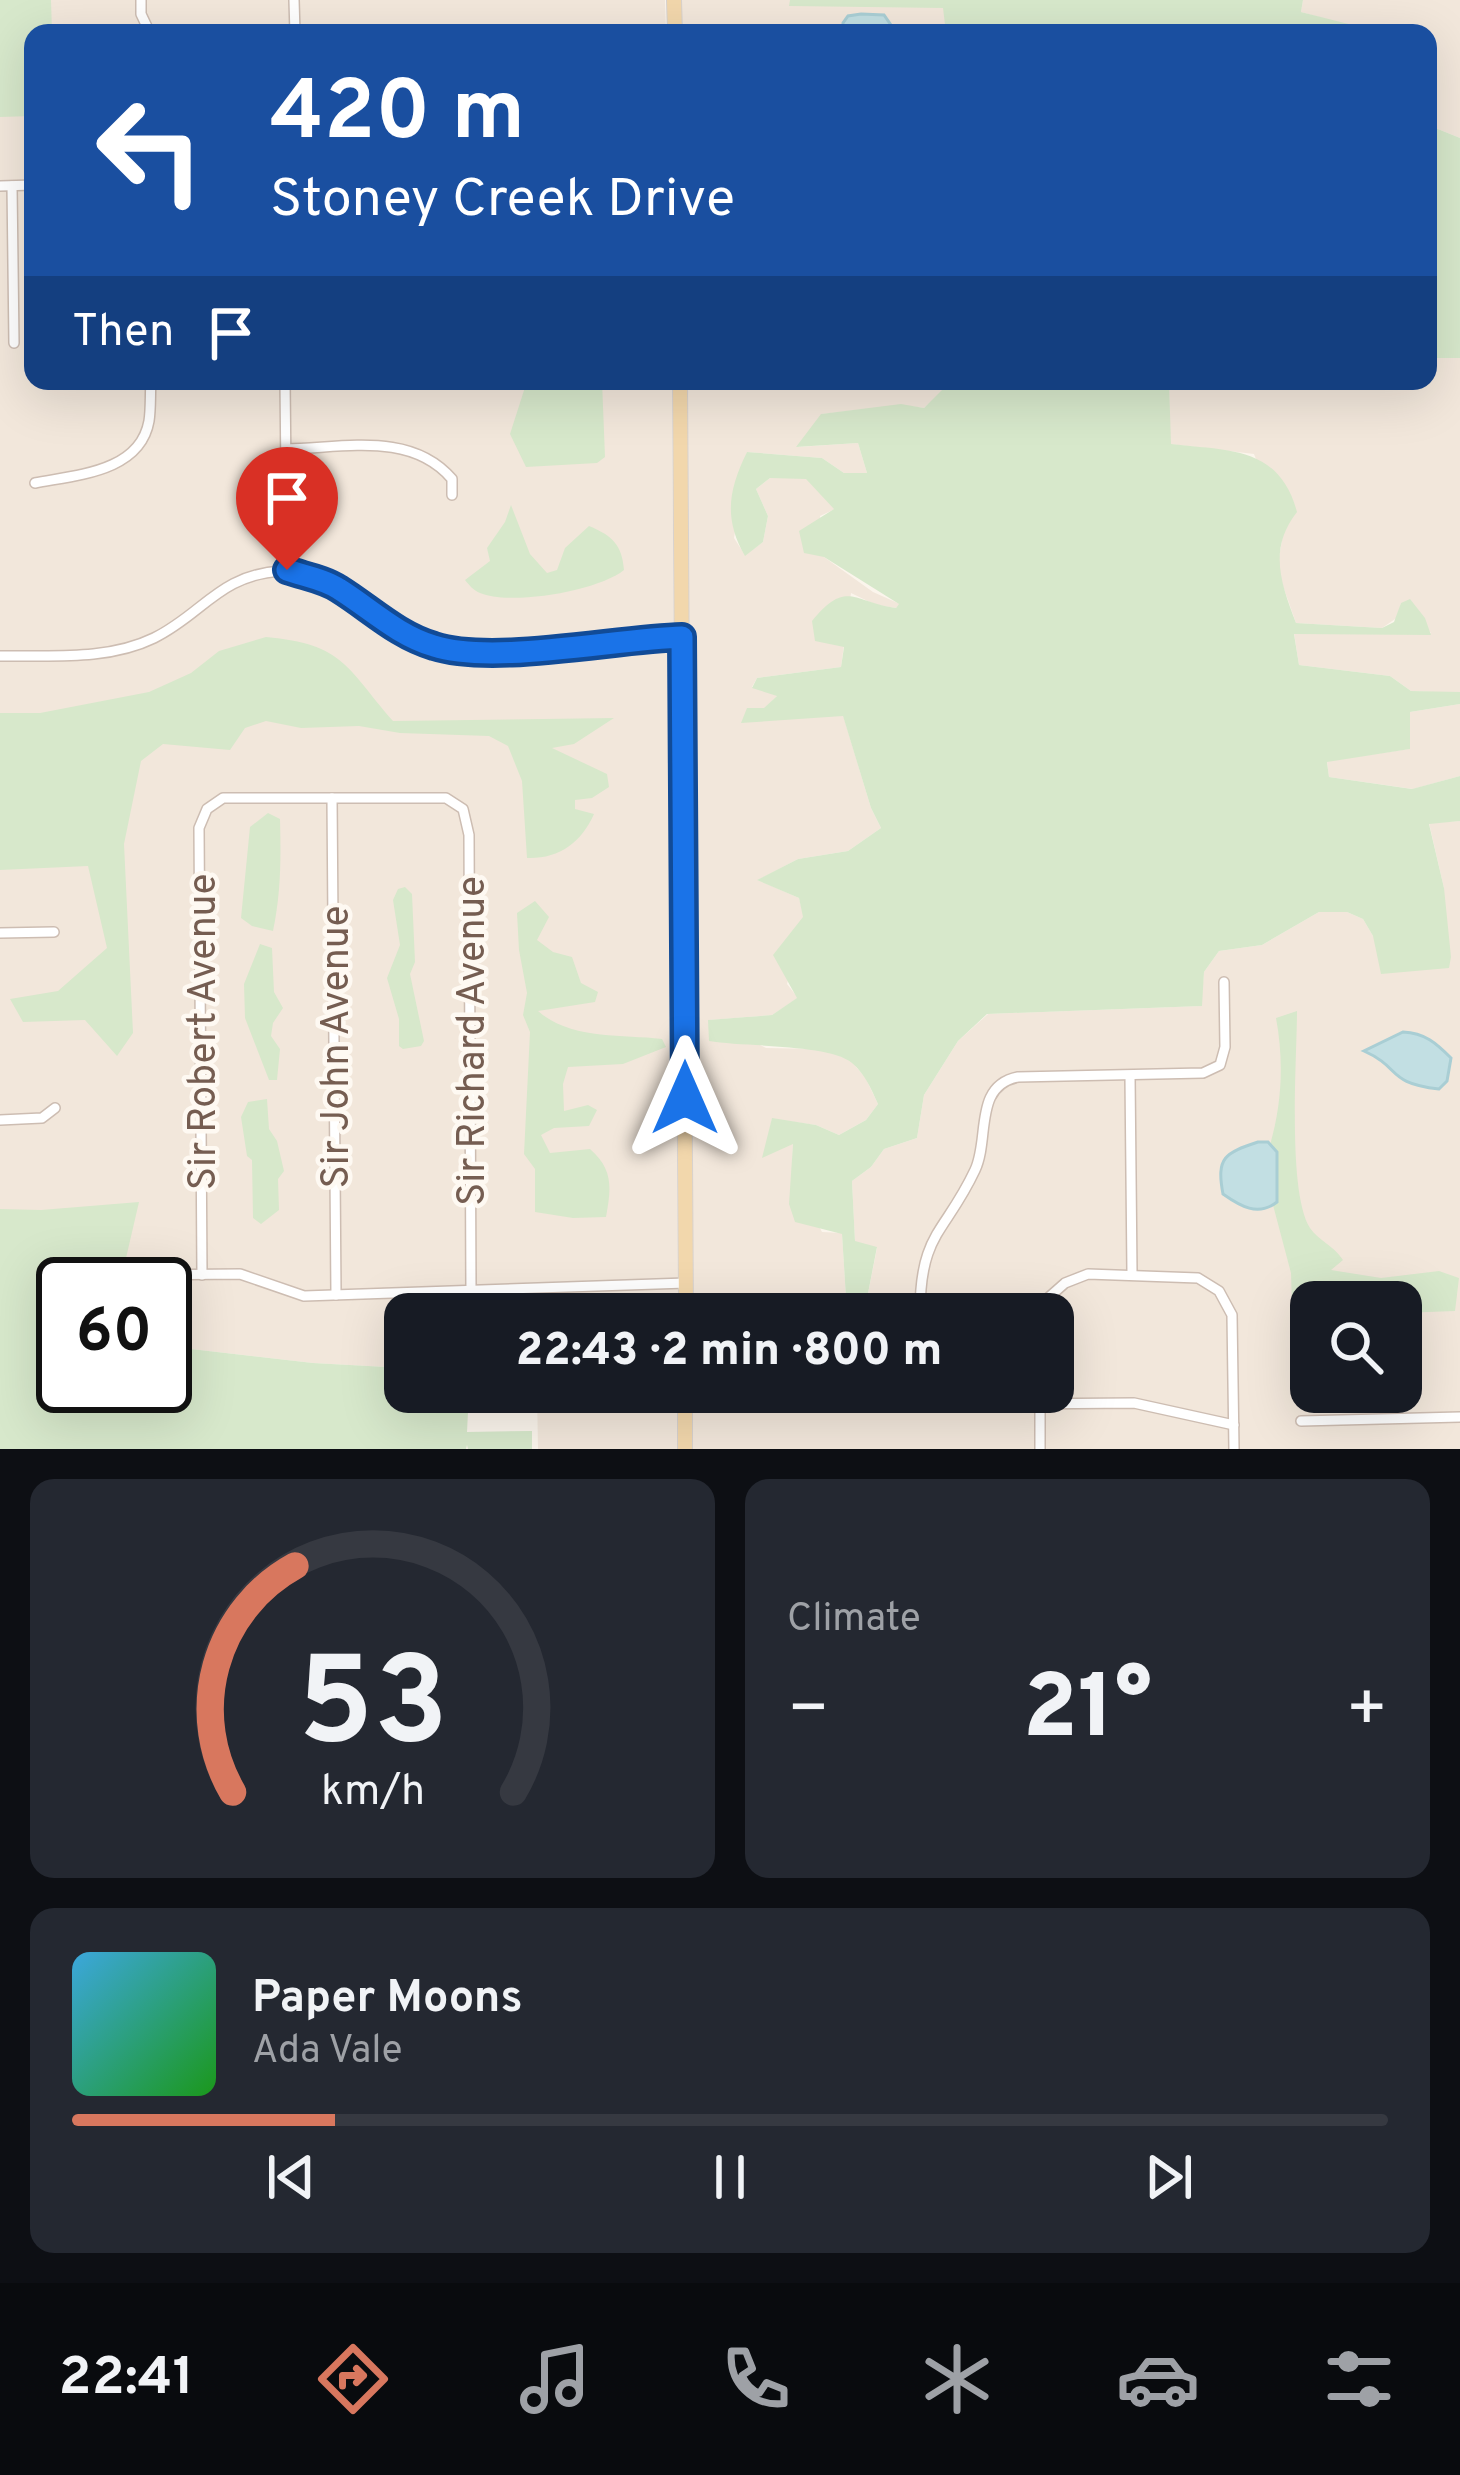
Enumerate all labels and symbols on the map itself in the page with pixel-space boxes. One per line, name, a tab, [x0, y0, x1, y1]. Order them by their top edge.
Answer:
pin	[236, 447, 338, 570]
street label: Sir Robert Avenue	[181, 874, 230, 1190]
street label: Sir Richard Avenue	[450, 876, 499, 1206]
street label: Sir John Avenue	[314, 905, 363, 1189]
position arrow	[622, 1035, 748, 1161]
speed limit sign: 60	[36, 1257, 192, 1413]

